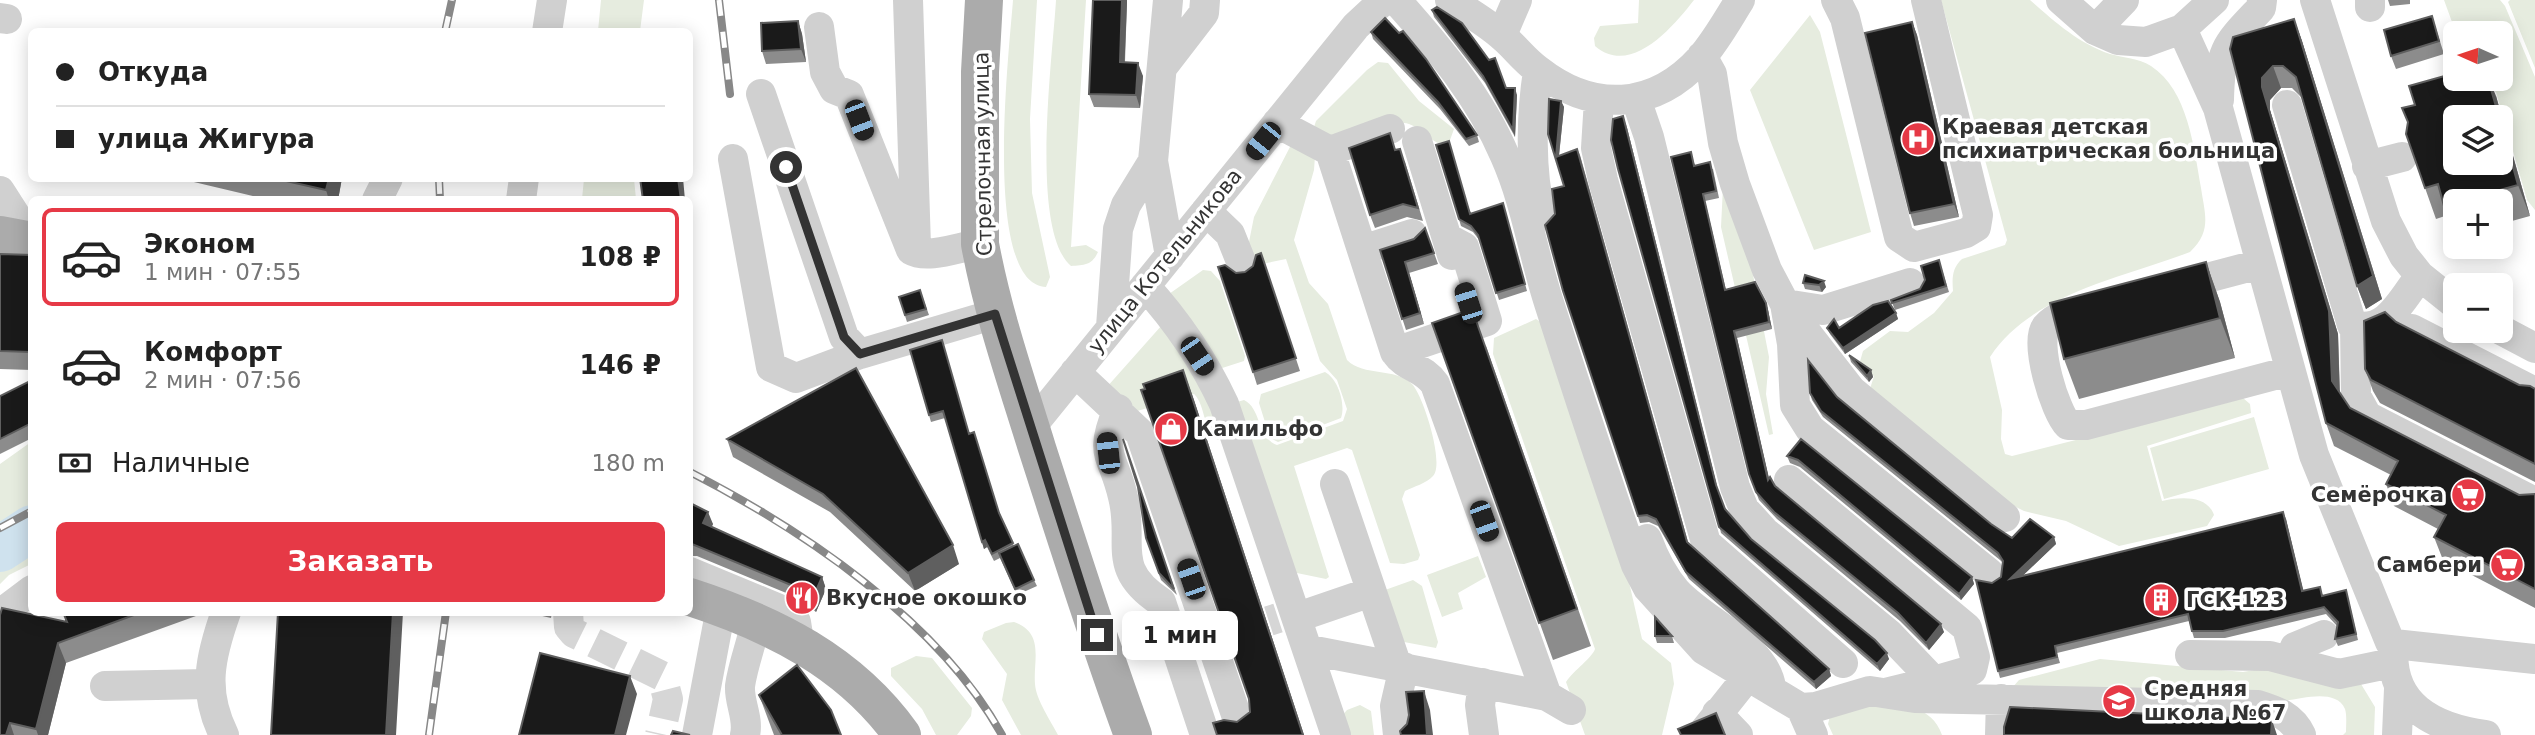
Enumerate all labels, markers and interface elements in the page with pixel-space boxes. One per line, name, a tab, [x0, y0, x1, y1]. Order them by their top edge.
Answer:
north arrow	[2443, 21, 2513, 91]
map controls	[2443, 21, 2513, 343]
street label: Стрелочная улица	[969, 52, 997, 256]
text: Откуда	[98, 57, 208, 87]
car	[842, 97, 877, 143]
button: layers	[2443, 105, 2513, 175]
place label: Краевая детская психиатрическая больница	[1942, 115, 2275, 163]
car	[1242, 118, 1285, 164]
hospital icon: Краевая детская психиатрическая больница	[1899, 120, 1937, 158]
text: улица Жигура	[98, 124, 315, 154]
route start	[770, 151, 802, 183]
street label: улица Котельникова	[1083, 164, 1247, 358]
button: +	[2443, 189, 2513, 259]
icon: car	[60, 226, 123, 289]
text: Эконом	[144, 229, 256, 259]
text: 108 ₽	[580, 242, 661, 272]
text: 1 мин · 07:55	[144, 259, 302, 285]
button: −	[2443, 273, 2513, 343]
car	[1452, 280, 1485, 326]
car	[1177, 333, 1218, 379]
icon: car	[60, 334, 123, 397]
text: Комфорт	[144, 337, 282, 367]
text: 146 ₽	[580, 350, 661, 380]
text: 2 мин · 07:56	[144, 367, 302, 393]
shop icon: Камильфо	[1152, 410, 1190, 448]
place label: Камильфо	[1196, 417, 1323, 441]
car	[1096, 431, 1121, 475]
icon: cash	[56, 444, 94, 482]
text: Наличные	[112, 448, 250, 478]
text: 180 m	[591, 450, 665, 476]
supermarket icon: Семёрочка	[2449, 476, 2487, 514]
place label: Семёрочка	[2311, 483, 2444, 507]
car	[1467, 498, 1502, 544]
button: Заказать	[56, 522, 665, 602]
supermarket icon: Самбери	[2488, 546, 2526, 584]
place label: Самбери	[2377, 553, 2482, 577]
car	[1175, 556, 1208, 602]
restaurant icon: Вкусное окошко	[783, 579, 821, 617]
building icon: ГСК-123	[2142, 581, 2180, 619]
place label: Вкусное окошко	[826, 586, 1027, 610]
place label: ГСК-123	[2186, 588, 2285, 612]
callout: 1 мин	[1122, 610, 1237, 660]
route end	[1081, 619, 1113, 651]
text: 1 мин	[1143, 622, 1217, 648]
place label: Средняя школа №67	[2144, 677, 2286, 725]
school or university icon: Средняя школа №67	[2100, 682, 2138, 720]

